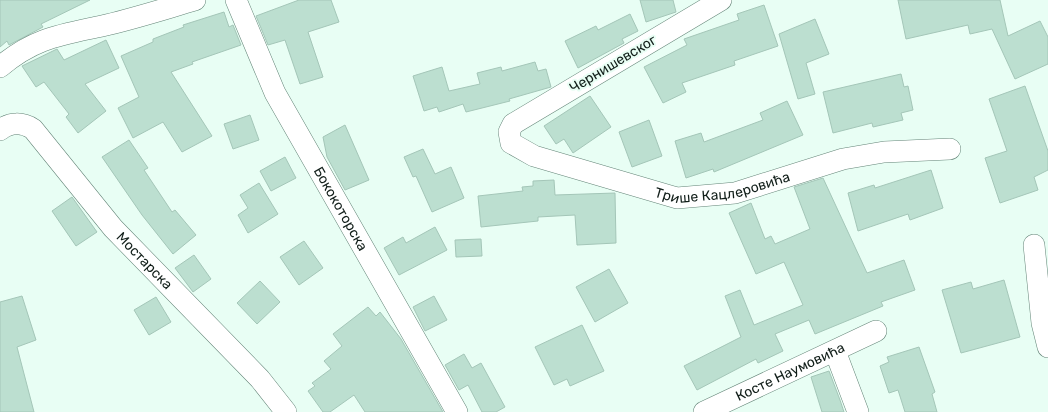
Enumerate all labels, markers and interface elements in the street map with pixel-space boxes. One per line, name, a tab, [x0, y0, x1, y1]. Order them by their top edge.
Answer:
street label: Чернишевског	[567, 31, 659, 97]
street label: Бококоторска	[310, 164, 372, 254]
street label: Трише Кацлеровића	[653, 168, 792, 207]
street label: Мостарска	[113, 228, 176, 293]
street label: Косте Наумовића	[733, 339, 847, 404]

